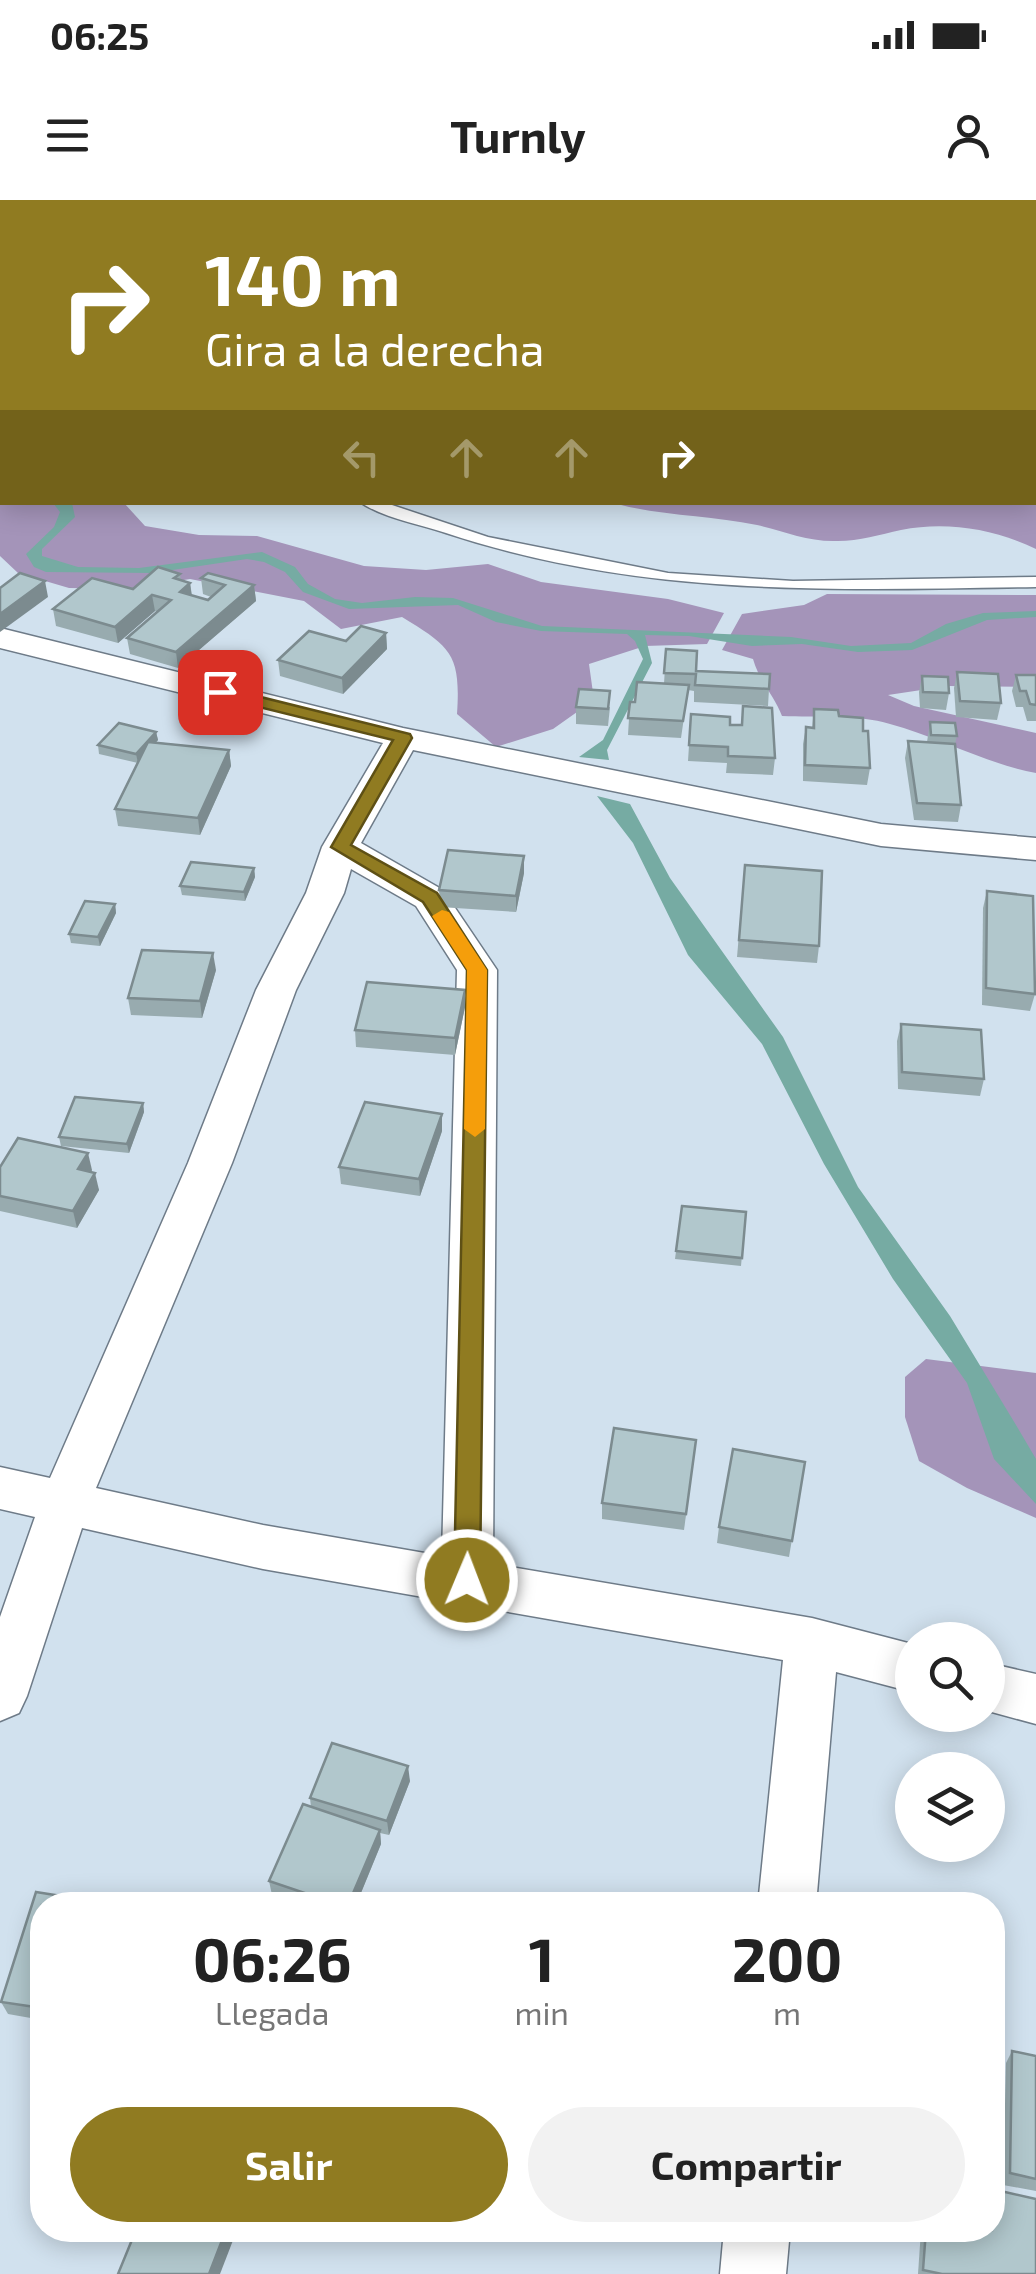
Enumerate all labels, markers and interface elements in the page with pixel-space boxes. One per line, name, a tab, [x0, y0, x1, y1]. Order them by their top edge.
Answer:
text: 06:25	[50, 12, 149, 58]
icon: menu	[40, 108, 95, 163]
text: Turnly	[450, 108, 586, 162]
icon: person	[941, 108, 996, 163]
text: 140 m	[205, 236, 401, 320]
icon: right	[40, 240, 170, 370]
text: Gira a la derecha	[205, 321, 544, 375]
icon: left	[334, 430, 389, 485]
icon: ahead	[439, 430, 494, 485]
icon: ahead	[544, 430, 599, 485]
icon: right	[649, 430, 704, 485]
pin	[178, 650, 263, 735]
icon: arrive	[193, 665, 248, 720]
position arrow	[415, 1528, 519, 1632]
map controls	[895, 1622, 1005, 1862]
button: search	[895, 1622, 1005, 1732]
button: layers	[895, 1752, 1005, 1862]
text: 06:26	[193, 1922, 352, 1994]
text: 1	[529, 1922, 555, 1994]
text: 200	[732, 1922, 842, 1994]
text: Llegada	[215, 1993, 329, 2031]
text: min	[514, 1993, 569, 2031]
text: m	[773, 1993, 801, 2031]
button: Salir	[70, 2107, 508, 2222]
button: Compartir	[528, 2107, 965, 2222]

